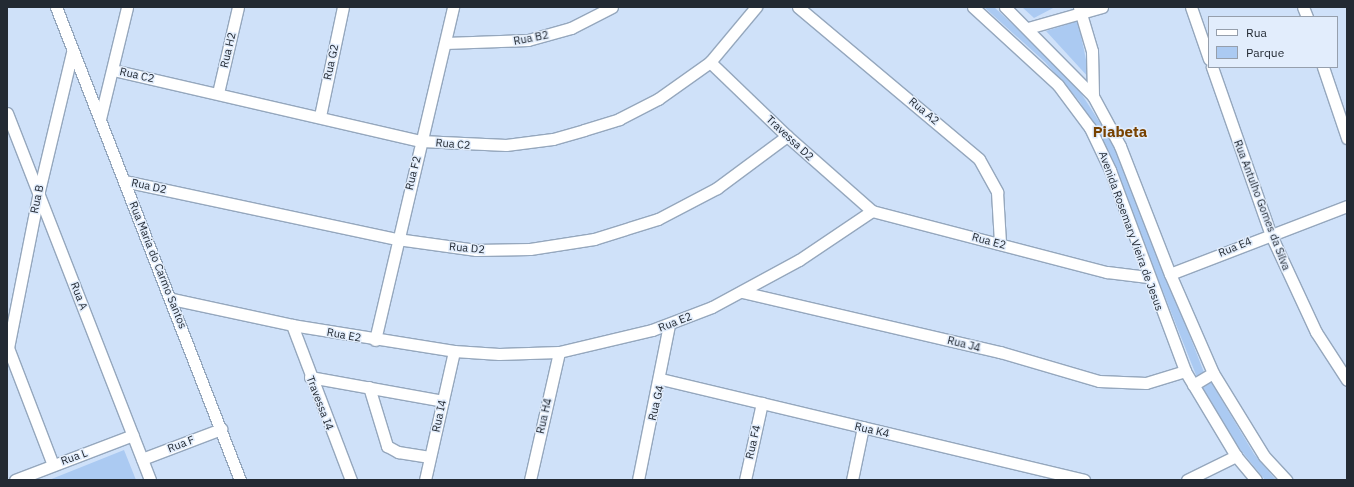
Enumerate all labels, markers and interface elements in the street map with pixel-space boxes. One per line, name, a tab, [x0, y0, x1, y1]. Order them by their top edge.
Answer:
legend	[1208, 16, 1338, 68]
text: Rua	[1246, 25, 1267, 40]
street label: Rua B2	[512, 28, 550, 48]
street label: Rua H2	[218, 31, 238, 69]
street label: Rua G2	[321, 43, 341, 81]
text: Parque	[1246, 45, 1284, 60]
street label: Rua C2	[118, 65, 156, 85]
street label: Rua A2	[906, 95, 942, 127]
street label: Travessa D2	[764, 113, 816, 163]
district label: Piabeta	[1093, 123, 1147, 141]
street label: Rua C2	[435, 136, 471, 152]
street label: Rua Antulho Gomes da Silva	[1231, 138, 1293, 272]
street label: Avenida Rosemary Vieira de Jesus	[1096, 150, 1166, 312]
street label: Rua F2	[402, 155, 424, 191]
street label: Rua D2	[130, 176, 168, 196]
street label: Rua B	[28, 183, 46, 215]
street label: Rua Maria do Carmo Santos	[126, 200, 190, 330]
street label: Rua E2	[970, 230, 1008, 252]
street label: Rua E4	[1216, 234, 1254, 260]
street label: Rua D2	[449, 240, 485, 256]
street label: Rua A	[68, 280, 90, 312]
street label: Rua E2	[656, 310, 694, 334]
street label: Rua E2	[326, 325, 362, 345]
street label: Rua J4	[946, 333, 982, 355]
street label: Travessa I4	[304, 374, 336, 432]
street label: Rua G4	[646, 384, 666, 422]
street label: Rua H4	[534, 397, 554, 435]
street label: Rua I4	[429, 399, 449, 433]
street label: Rua K4	[853, 420, 891, 440]
street label: Rua F4	[743, 424, 763, 460]
street label: Rua F	[166, 433, 196, 455]
street label: Rua L	[59, 446, 89, 468]

